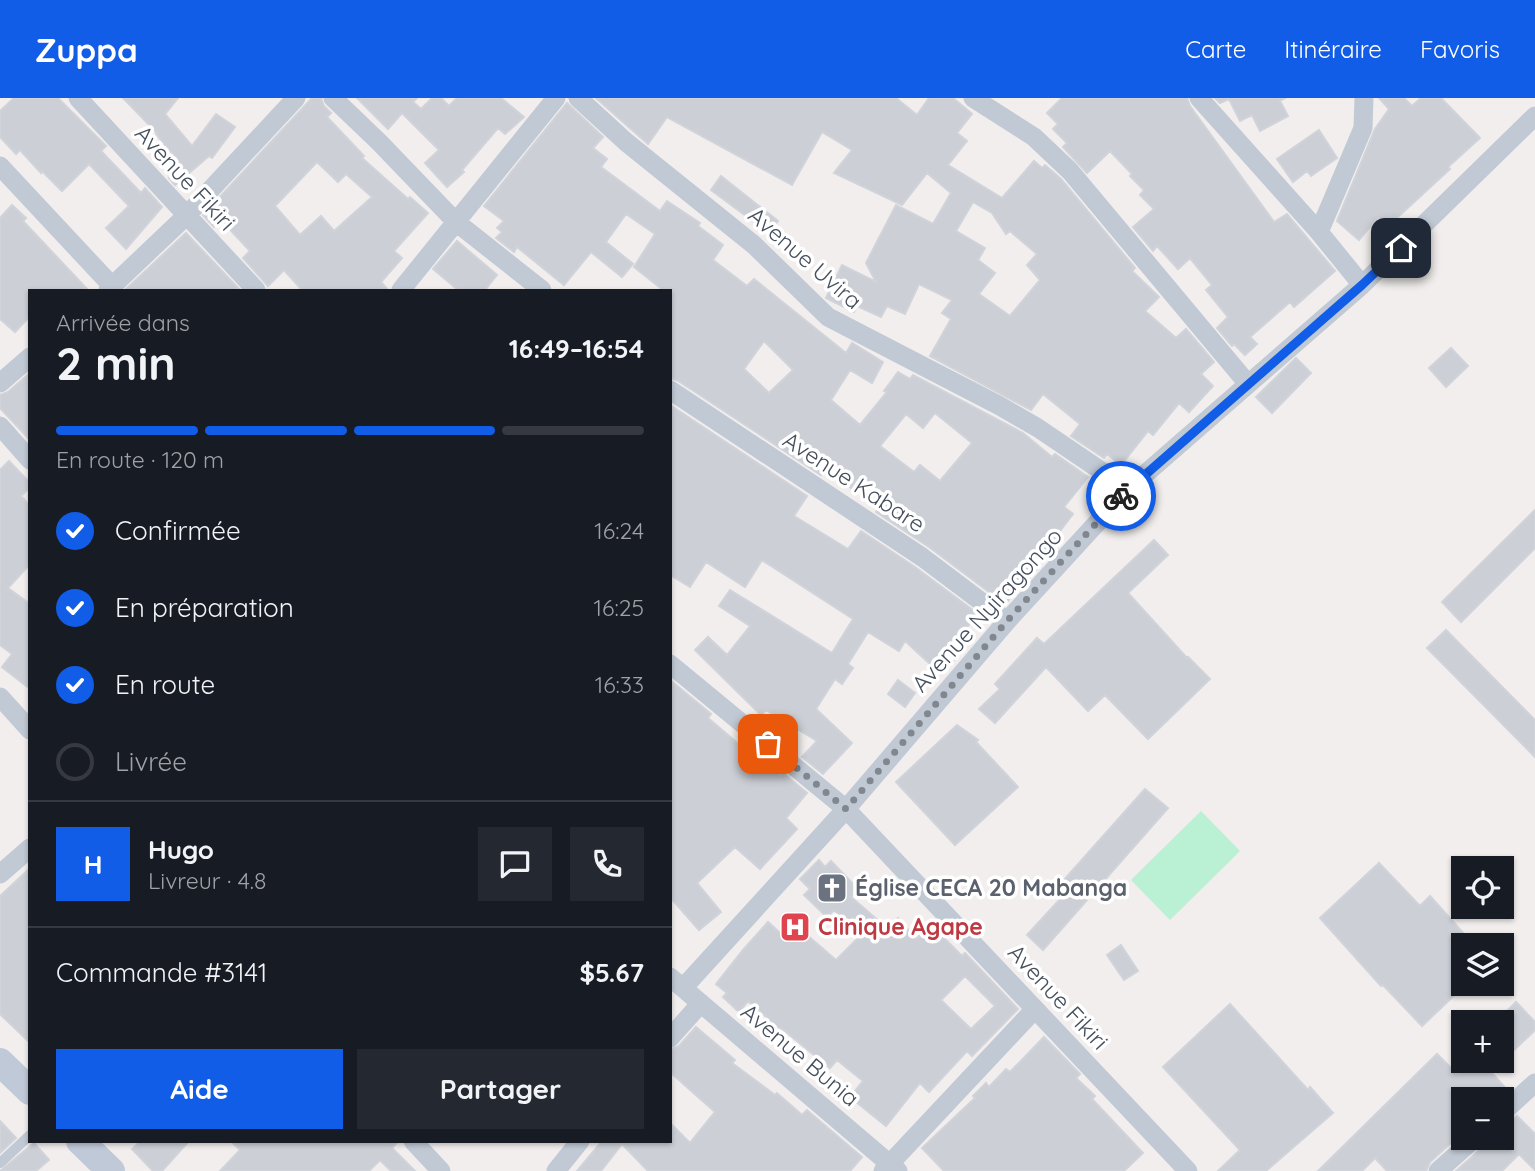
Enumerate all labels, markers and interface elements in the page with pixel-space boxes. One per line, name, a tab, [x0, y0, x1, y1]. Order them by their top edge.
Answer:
text: Zuppa	[35, 29, 138, 70]
text: Carte	[1185, 34, 1246, 64]
text: Itinéraire	[1284, 34, 1382, 64]
text: Favoris	[1420, 34, 1500, 64]
street label: Avenue Fikiri	[129, 119, 242, 237]
street label: Avenue Uvira	[743, 200, 868, 315]
pin	[1371, 218, 1431, 278]
icon: home	[1382, 229, 1420, 267]
text: Arrivée dans	[56, 308, 190, 337]
text: 16:49–16:54	[509, 332, 644, 365]
text: 2 min	[56, 334, 176, 392]
street label: Avenue Kabare	[778, 425, 931, 538]
text: En route · 120 m	[56, 445, 224, 474]
courier	[1086, 461, 1156, 531]
icon: bike	[1102, 477, 1140, 515]
icon: check	[56, 512, 94, 550]
text: Confirmée	[115, 514, 241, 547]
text: 16:24	[594, 516, 644, 545]
street label: Avenue Nyiragongo	[905, 522, 1068, 698]
icon: check	[56, 589, 94, 627]
text: En préparation	[115, 591, 294, 624]
text: 16:25	[594, 593, 644, 622]
icon: check	[56, 666, 94, 704]
text: En route	[115, 668, 215, 701]
text: 16:33	[595, 670, 644, 699]
pin	[738, 714, 798, 774]
icon: bag	[749, 725, 787, 763]
text: Livrée	[115, 745, 187, 778]
button: chat	[478, 827, 552, 901]
button: phone	[570, 827, 644, 901]
text: Hugo	[148, 833, 214, 866]
text: H	[84, 848, 102, 881]
map controls	[1451, 856, 1514, 1150]
button: locate	[1451, 856, 1514, 919]
text: Livreur · 4.8	[148, 866, 266, 895]
church icon: Église CECA 20 Mabanga	[815, 871, 849, 905]
place label: Église CECA 20 Mabanga	[855, 873, 1127, 902]
hospital icon: Clinique Agape	[778, 910, 812, 944]
place label: Clinique Agape	[818, 912, 983, 941]
button: layers	[1451, 933, 1514, 996]
street label: Avenue Fikiri	[1002, 938, 1115, 1056]
text: Commande #3141	[56, 956, 267, 989]
text: $5.67	[579, 956, 644, 989]
street label: Avenue Bunia	[735, 997, 865, 1112]
button: +	[1451, 1010, 1514, 1073]
button: Aide	[56, 1049, 343, 1129]
button: Partager	[357, 1049, 644, 1129]
button: −	[1451, 1087, 1514, 1150]

